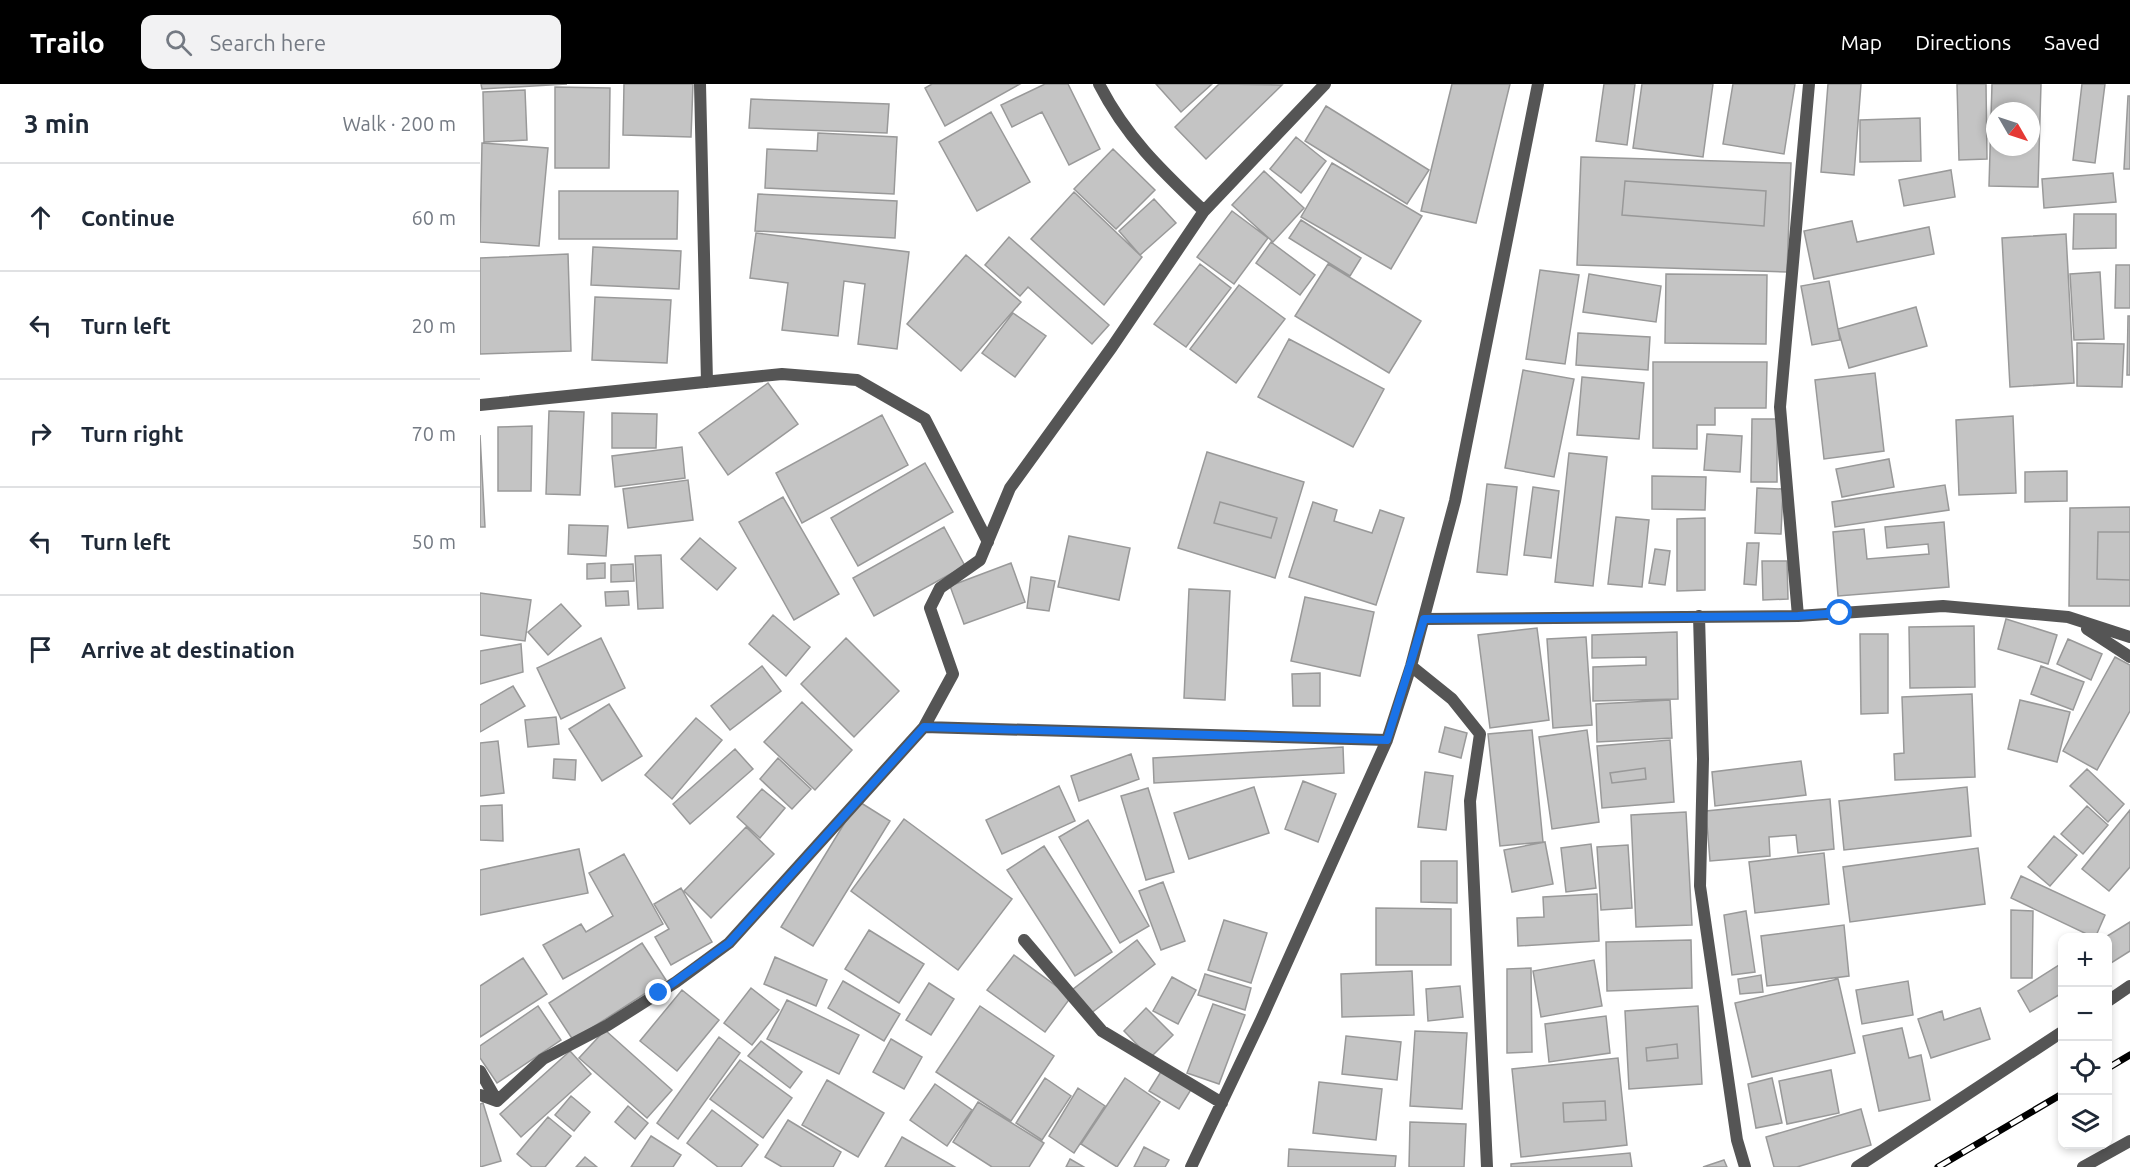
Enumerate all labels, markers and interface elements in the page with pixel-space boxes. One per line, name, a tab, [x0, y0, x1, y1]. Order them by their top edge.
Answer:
search box	[141, 15, 561, 69]
icon: search	[162, 26, 195, 59]
text: Trailo	[30, 27, 105, 58]
text: Search here	[210, 30, 326, 55]
text: Map	[1841, 30, 1882, 54]
text: Directions	[1915, 30, 2011, 54]
text: Saved	[2044, 30, 2100, 54]
north arrow	[1986, 102, 2040, 156]
text: 3 min	[24, 109, 90, 138]
text: Walk · 200 m	[343, 112, 456, 135]
icon: ahead	[24, 201, 57, 234]
text: Continue	[81, 205, 175, 230]
text: 60 m	[412, 206, 456, 229]
icon: left	[24, 309, 57, 342]
text: Turn left	[81, 313, 171, 338]
text: 20 m	[412, 314, 456, 337]
icon: right	[24, 417, 57, 450]
text: Turn right	[81, 421, 183, 446]
text: 70 m	[412, 422, 456, 445]
icon: left	[24, 525, 57, 558]
text: Turn left	[81, 529, 171, 554]
text: 50 m	[412, 530, 456, 553]
route start	[1826, 599, 1852, 625]
icon: arrive	[24, 633, 57, 666]
text: Arrive at destination	[81, 637, 295, 662]
map controls	[2058, 933, 2112, 1149]
button: +	[2058, 933, 2112, 987]
route end	[645, 979, 671, 1005]
button: −	[2058, 987, 2112, 1041]
button: locate	[2058, 1041, 2112, 1095]
button: layers	[2058, 1095, 2112, 1149]

